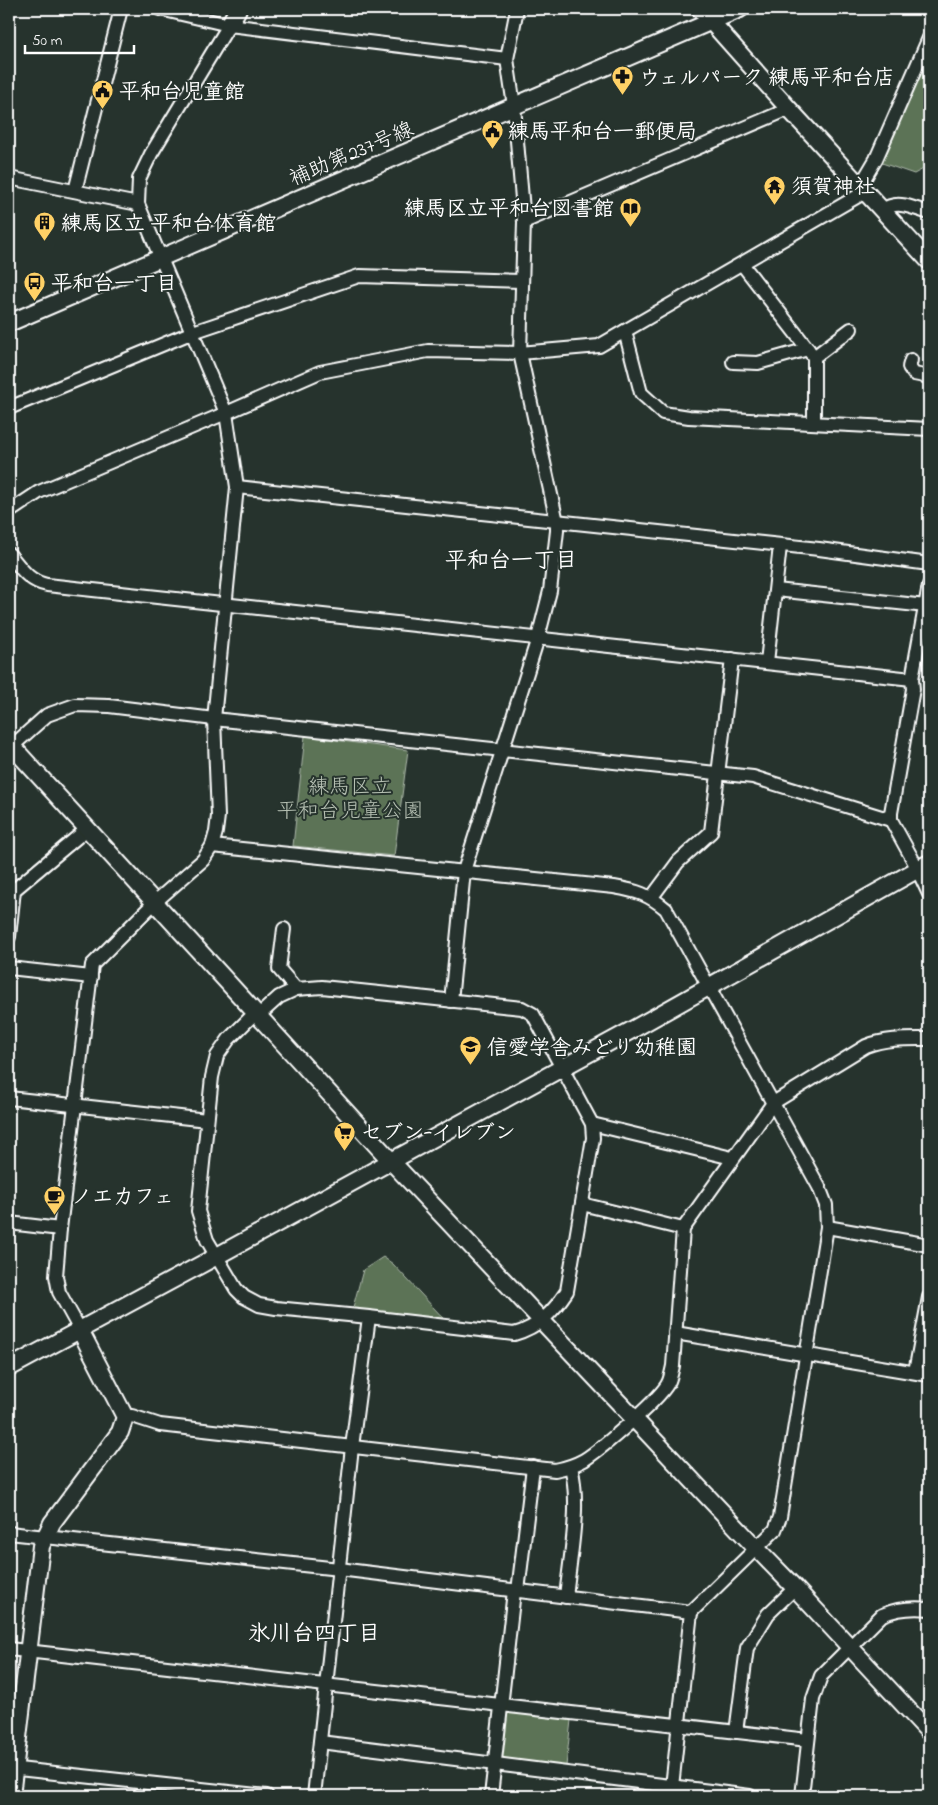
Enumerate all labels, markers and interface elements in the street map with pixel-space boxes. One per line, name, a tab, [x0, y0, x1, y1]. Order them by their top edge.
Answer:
scale bar	[25, 22, 134, 54]
text: 50 m	[32, 30, 63, 52]
place label: ウェルパーク 練馬平和台店	[639, 64, 895, 94]
pharmacy icon: ウェルパーク 練馬平和台店	[611, 65, 635, 96]
place label: 平和台児童館	[119, 78, 245, 108]
public building icon: 平和台児童館	[91, 79, 115, 110]
street label: 補助第237号線	[285, 115, 419, 195]
place label: 練馬平和台一郵便局	[508, 118, 697, 148]
public building icon: 練馬平和台一郵便局	[480, 119, 504, 150]
place label: 須賀神社	[791, 173, 875, 203]
temple icon: 須賀神社	[763, 174, 787, 205]
place label: 練馬区立平和台図書館	[404, 195, 614, 225]
library icon: 練馬区立平和台図書館	[618, 196, 642, 227]
place label: 練馬区立 平和台体育館	[61, 210, 276, 240]
building icon: 練馬区立 平和台体育館	[33, 211, 57, 242]
place label: 平和台一丁目	[51, 270, 177, 300]
bus stop icon: 平和台一丁目	[23, 271, 47, 302]
district label: 平和台一丁目	[445, 546, 577, 578]
park label: 練馬区立 平和台児童公園	[277, 773, 424, 827]
place label: 信愛学舎みどり幼稚園	[487, 1034, 697, 1064]
school or university icon: 信愛学舎みどり幼稚園	[459, 1035, 483, 1066]
place label: セブン-イレブン	[361, 1119, 516, 1149]
supermarket icon: セブン-イレブン	[333, 1120, 357, 1151]
place label: ノエカフェ	[71, 1183, 174, 1213]
cafe icon: ノエカフェ	[43, 1184, 67, 1215]
district label: 氷川台四丁目	[248, 1619, 380, 1651]

